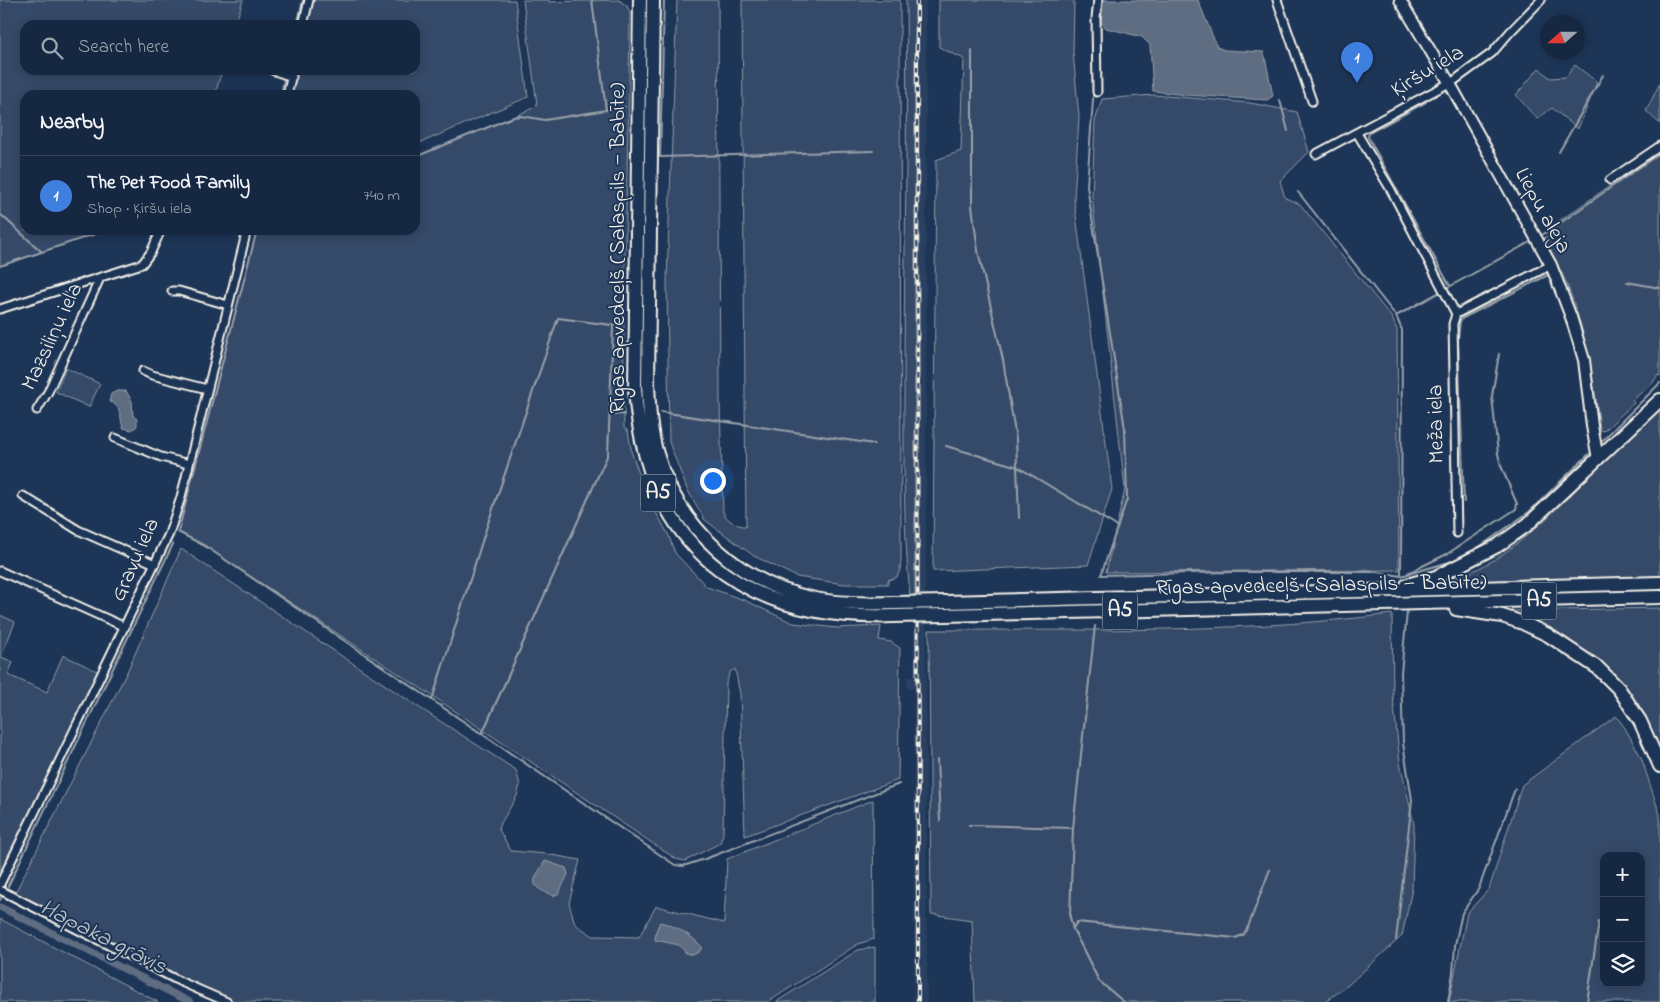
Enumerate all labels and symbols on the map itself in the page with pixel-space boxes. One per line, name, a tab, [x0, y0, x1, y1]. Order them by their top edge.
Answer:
north arrow	[1540, 15, 1585, 60]
street label: Ķiršu iela	[1385, 38, 1471, 106]
pin: 1	[1341, 42, 1373, 83]
street label: Rīgas apvedceļš (Salaspils — Babīte)	[603, 83, 636, 413]
street label: Liepu aleja	[1505, 162, 1579, 260]
street label: Mazsiliņu iela	[14, 278, 92, 396]
street label: Meža iela	[1420, 384, 1454, 464]
your location	[700, 468, 726, 494]
road number: A5	[640, 474, 676, 512]
street label: Gravu iela	[103, 513, 169, 607]
street label: Rīgas apvedceļš (Salaspils — Babīte)	[1155, 567, 1487, 606]
road number: A5	[1522, 582, 1556, 620]
road number: A5	[1102, 592, 1138, 630]
water label: Hapaka grāvis	[33, 891, 173, 985]

